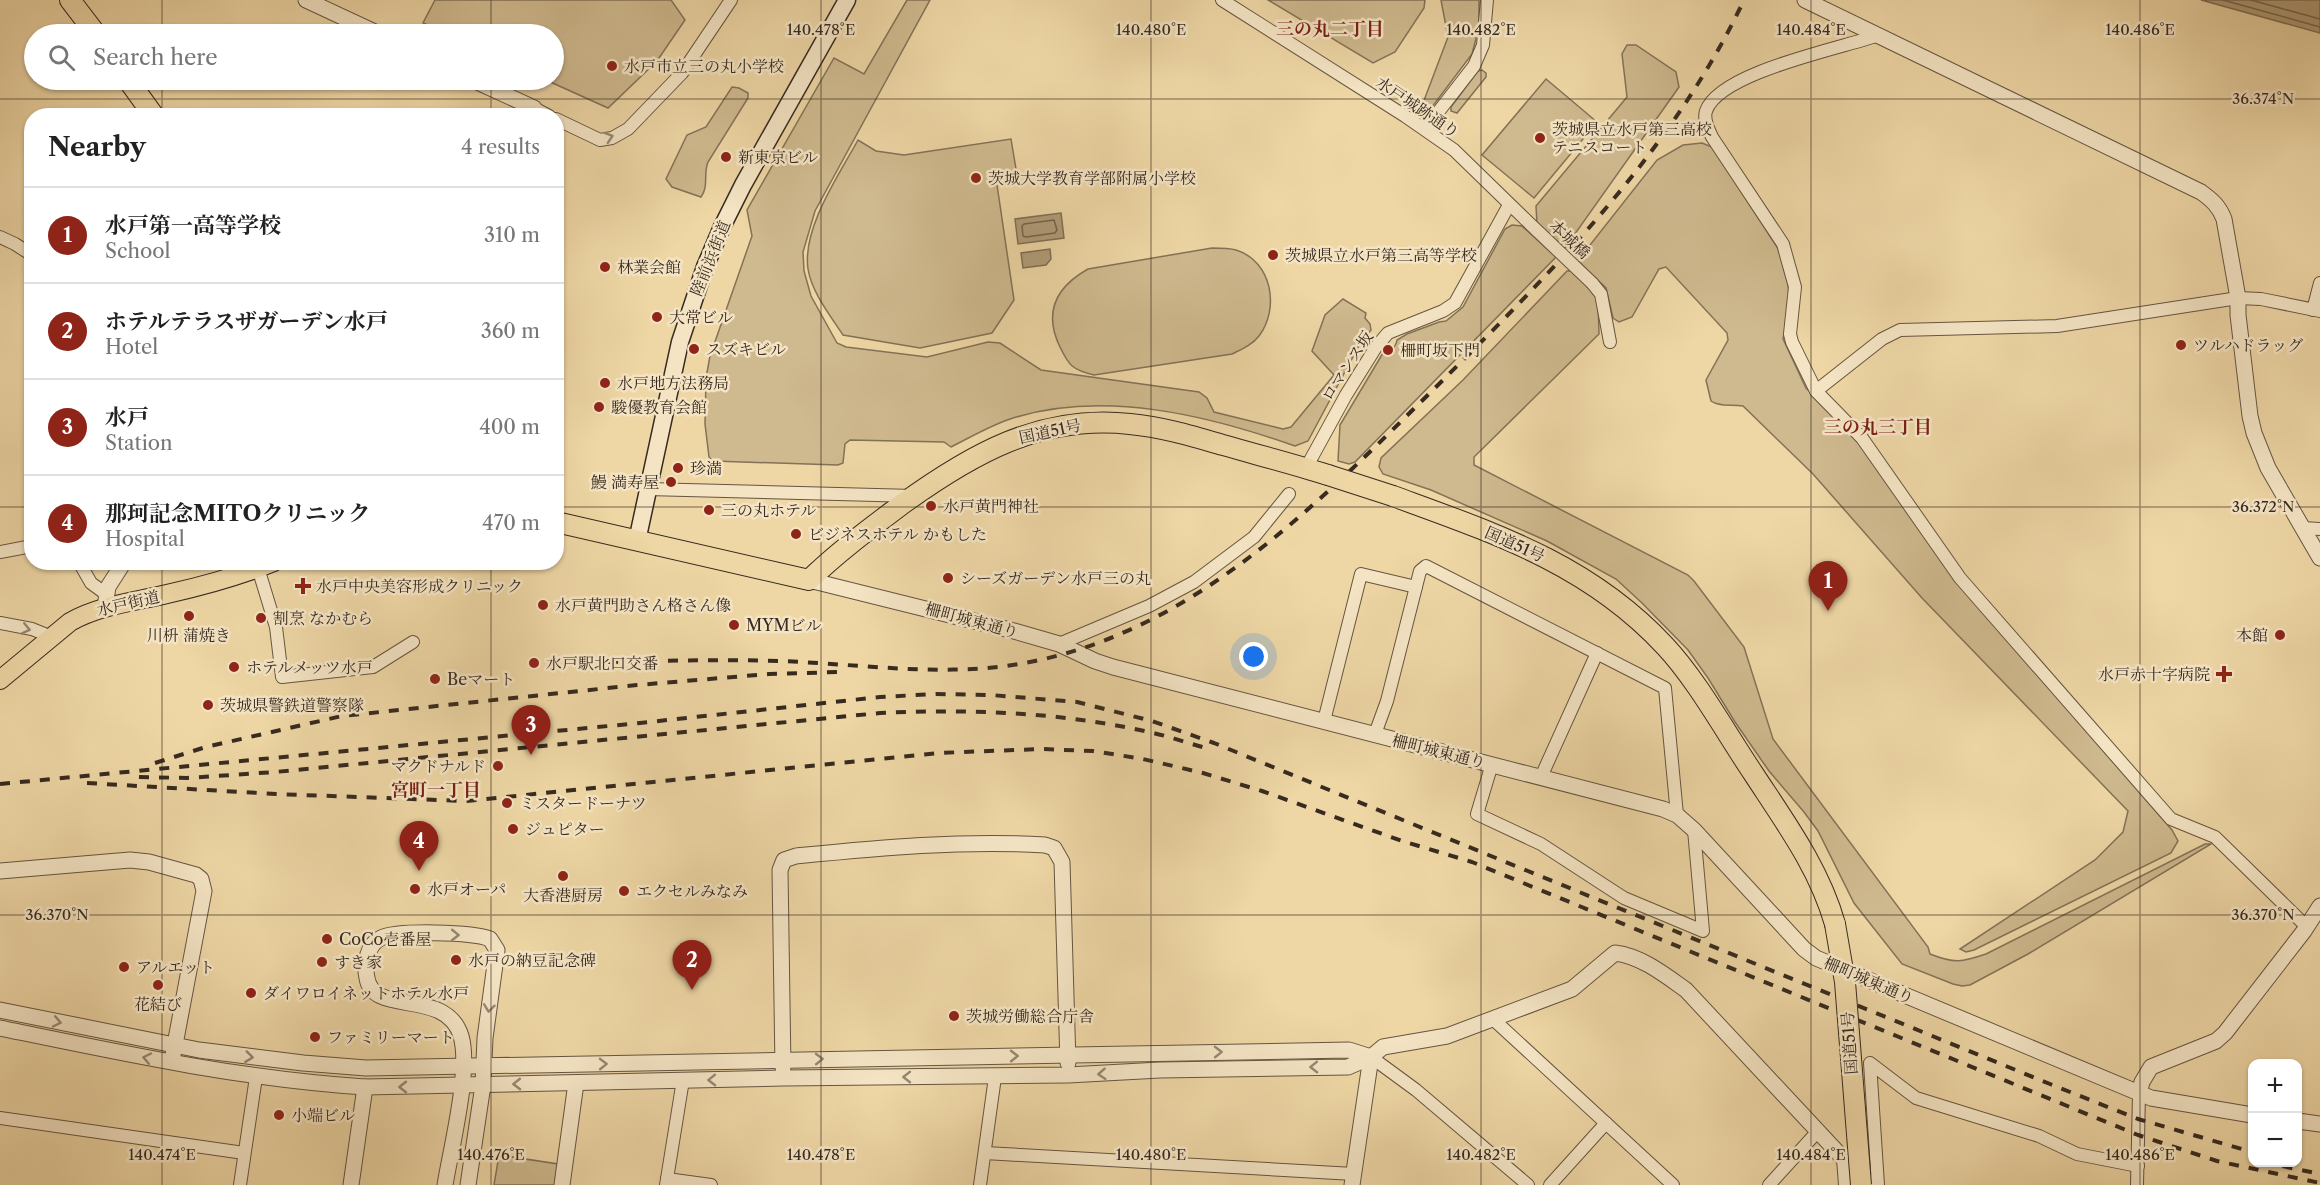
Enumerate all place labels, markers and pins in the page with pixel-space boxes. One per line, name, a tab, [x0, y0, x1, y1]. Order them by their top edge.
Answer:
place label: 水戸市立三の丸小学校	[624, 56, 784, 76]
marker: 水戸市立三の丸小学校	[605, 59, 619, 73]
place label: 茨城県立水戸第三高校 テニスコート	[1552, 119, 1712, 157]
marker: 茨城県立水戸第三高校 テニスコート	[1533, 131, 1547, 145]
place label: 新東京ビル	[738, 147, 818, 167]
marker: 新東京ビル	[719, 150, 733, 164]
place label: 茨城大学教育学部附属小学校	[988, 168, 1196, 188]
marker: 茨城大学教育学部附属小学校	[969, 171, 983, 185]
place label: 茨城県立水戸第三高等学校	[1285, 245, 1477, 265]
marker: 茨城県立水戸第三高等学校	[1266, 248, 1280, 262]
place label: 林業会館	[617, 257, 681, 277]
marker: 林業会館	[598, 260, 612, 274]
place label: 大常ビル	[669, 307, 733, 327]
marker: 大常ビル	[650, 310, 664, 324]
place label: ツルハドラッグ	[2193, 335, 2303, 355]
marker: ツルハドラッグ	[2174, 338, 2188, 352]
place label: スズキビル	[706, 339, 786, 359]
place label: 柵町坂下門	[1400, 340, 1480, 360]
marker: スズキビル	[687, 342, 701, 356]
marker: 柵町坂下門	[1381, 343, 1395, 357]
place label: 水戸地方法務局	[617, 373, 729, 393]
marker: 水戸地方法務局	[598, 376, 612, 390]
place label: 駿優教育会館	[611, 397, 707, 417]
marker: 駿優教育会館	[592, 400, 606, 414]
place label: 珍満	[690, 458, 722, 478]
marker: 珍満	[671, 461, 685, 475]
place label: 鰻 満寿屋	[591, 472, 659, 492]
marker: 鰻 満寿屋	[664, 475, 678, 489]
place label: 水戸黄門神社	[943, 496, 1039, 516]
marker: 水戸黄門神社	[924, 499, 938, 513]
place label: 三の丸ホテル	[721, 500, 816, 520]
marker: 三の丸ホテル	[702, 503, 716, 517]
place label: ビジネスホテル かもした	[808, 524, 987, 544]
marker: ビジネスホテル かもした	[789, 527, 803, 541]
pin: 1	[1808, 562, 1848, 611]
place label: シーズガーデン水戸三の丸	[960, 568, 1151, 588]
marker: シーズガーデン水戸三の丸	[941, 571, 955, 585]
place label: 水戸中央美容形成クリニック	[316, 576, 523, 596]
marker: 水戸中央美容形成クリニック	[294, 577, 312, 595]
place label: 水戸黄門助さん格さん像	[555, 595, 731, 615]
marker: 水戸黄門助さん格さん像	[536, 598, 550, 612]
place label: 割烹 なかむら	[273, 608, 373, 628]
marker: 川枡 蒲焼き	[182, 609, 196, 623]
marker: 割烹 なかむら	[254, 611, 268, 625]
place label: MYMビル	[746, 615, 822, 635]
marker: MYMビル	[727, 618, 741, 632]
place label: 川枡 蒲焼き	[147, 625, 231, 645]
place label: 本館	[2236, 625, 2268, 645]
marker: 本館	[2273, 628, 2287, 642]
place label: 水戸駅北口交番	[546, 653, 658, 673]
marker: 水戸駅北口交番	[527, 656, 541, 670]
place label: ホテルメッツ水戸	[246, 657, 373, 677]
marker: ホテルメッツ水戸	[227, 660, 241, 674]
place label: 水戸赤十字病院	[2098, 664, 2210, 684]
marker: 水戸赤十字病院	[2215, 665, 2233, 683]
place label: Beマート	[447, 669, 515, 689]
marker: Beマート	[428, 672, 442, 686]
place label: 茨城県警鉄道警察隊	[220, 695, 364, 715]
marker: 茨城県警鉄道警察隊	[201, 698, 215, 712]
pin: 3	[512, 706, 550, 755]
place label: マクドナルド	[391, 756, 486, 776]
marker: マクドナルド	[491, 759, 505, 773]
place label: ミスタードーナツ	[519, 793, 647, 813]
marker: ミスタードーナツ	[500, 796, 514, 810]
place label: ジュピター	[525, 819, 605, 839]
pin: 4	[400, 822, 438, 871]
marker: ジュピター	[506, 822, 520, 836]
marker: 大香港厨房	[556, 869, 570, 883]
place label: 水戸オーパ	[427, 879, 506, 899]
place label: エクセルみなみ	[636, 881, 748, 901]
marker: 水戸オーパ	[408, 882, 422, 896]
marker: エクセルみなみ	[617, 884, 631, 898]
place label: 大香港厨房	[523, 885, 603, 905]
place label: CoCo壱番屋	[339, 929, 431, 949]
marker: CoCo壱番屋	[320, 932, 334, 946]
pin: 2	[672, 940, 712, 990]
place label: 水戸の納豆記念碑	[468, 950, 596, 970]
place label: すき家	[334, 952, 382, 972]
marker: 水戸の納豆記念碑	[449, 953, 463, 967]
marker: すき家	[315, 955, 329, 969]
place label: アルエット	[136, 957, 215, 977]
marker: アルエット	[117, 960, 131, 974]
marker: 花結び	[151, 978, 165, 992]
place label: ダイワロイネットホテル水戸	[263, 983, 469, 1003]
marker: ダイワロイネットホテル水戸	[244, 986, 258, 1000]
place label: 花結び	[134, 994, 182, 1014]
place label: 茨城労働総合庁舎	[966, 1006, 1094, 1026]
marker: 茨城労働総合庁舎	[947, 1009, 961, 1023]
place label: ファミリーマート	[327, 1027, 455, 1047]
marker: ファミリーマート	[308, 1030, 322, 1044]
place label: 小端ビル	[291, 1105, 355, 1125]
marker: 小端ビル	[272, 1108, 286, 1122]

